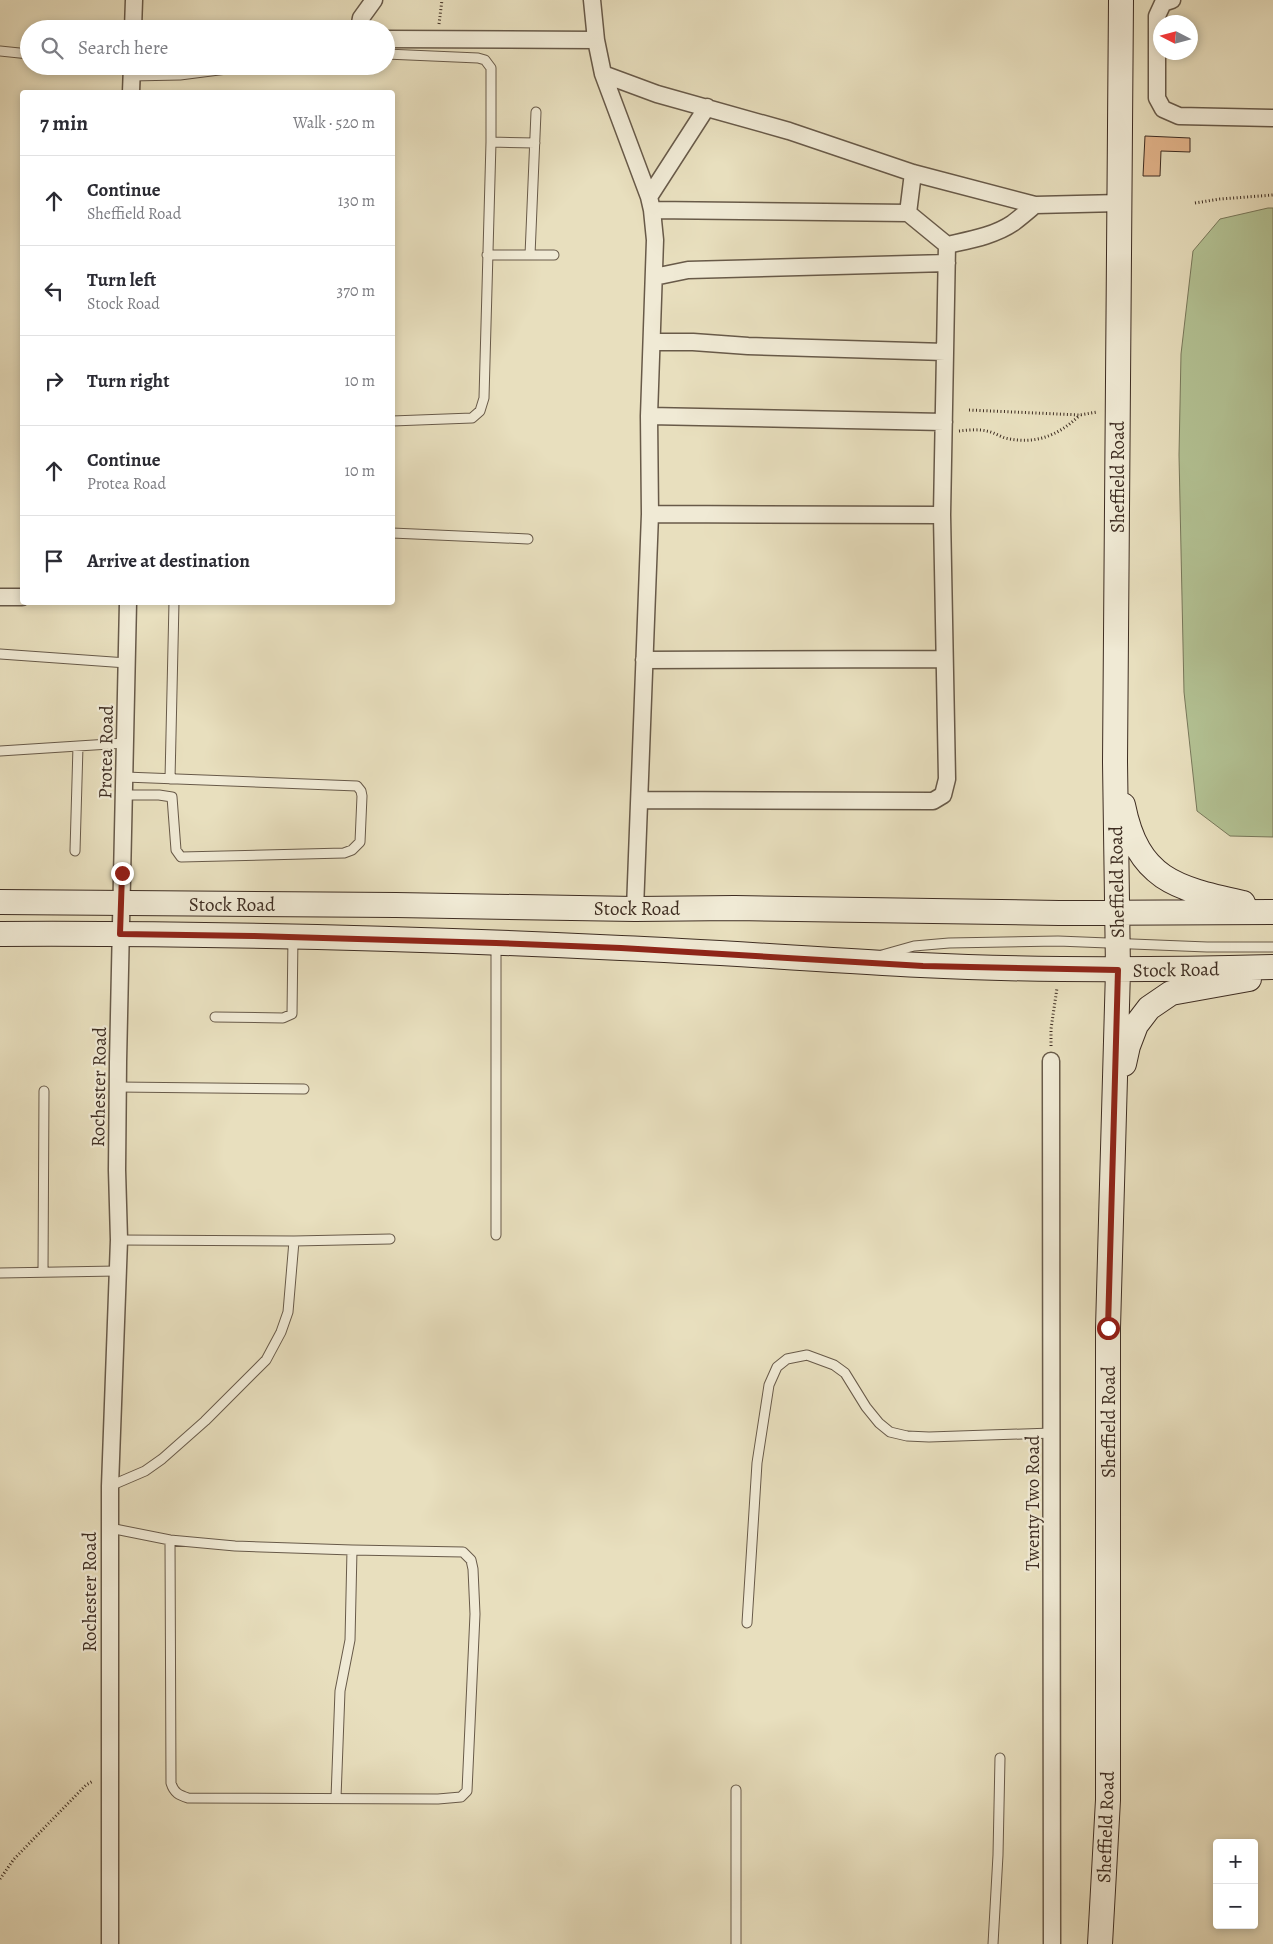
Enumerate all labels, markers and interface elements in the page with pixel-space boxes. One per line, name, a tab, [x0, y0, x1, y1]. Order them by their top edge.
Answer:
north arrow	[1153, 15, 1198, 60]
search box	[20, 20, 395, 75]
icon: search	[38, 34, 66, 62]
text: Search here	[78, 35, 168, 61]
text: 7 min	[40, 109, 88, 137]
text: Walk · 520 m	[293, 112, 375, 134]
text: Continue	[87, 177, 161, 203]
icon: ahead	[40, 187, 68, 215]
text: 130 m	[338, 190, 375, 212]
text: Sheffield Road	[87, 203, 181, 225]
text: Turn left	[87, 267, 156, 293]
icon: left	[40, 277, 68, 305]
text: 370 m	[337, 280, 375, 302]
text: Stock Road	[87, 293, 160, 315]
icon: right	[40, 367, 68, 395]
text: Turn right	[87, 368, 169, 394]
text: 10 m	[345, 370, 375, 392]
street label: Sheffield Road	[1105, 420, 1131, 533]
text: Continue	[87, 447, 161, 473]
icon: ahead	[40, 457, 68, 485]
text: 10 m	[345, 460, 375, 482]
text: Protea Road	[87, 473, 166, 495]
icon: arrive	[40, 547, 68, 575]
text: Arrive at destination	[87, 548, 250, 574]
street label: Protea Road	[92, 704, 120, 799]
street label: Sheffield Road	[1103, 825, 1131, 938]
route end	[111, 862, 134, 885]
street label: Stock Road	[189, 892, 276, 918]
street label: Stock Road	[594, 896, 681, 922]
street label: Stock Road	[1132, 956, 1220, 984]
street label: Rochester Road	[85, 1026, 113, 1147]
route start	[1097, 1317, 1120, 1340]
street label: Sheffield Road	[1096, 1365, 1122, 1478]
street label: Twenty Two Road	[1020, 1435, 1046, 1571]
street label: Rochester Road	[77, 1531, 103, 1652]
street label: Sheffield Road	[1091, 1770, 1121, 1883]
map controls	[1213, 1839, 1258, 1929]
button: +	[1213, 1839, 1258, 1884]
button: −	[1213, 1884, 1258, 1929]

